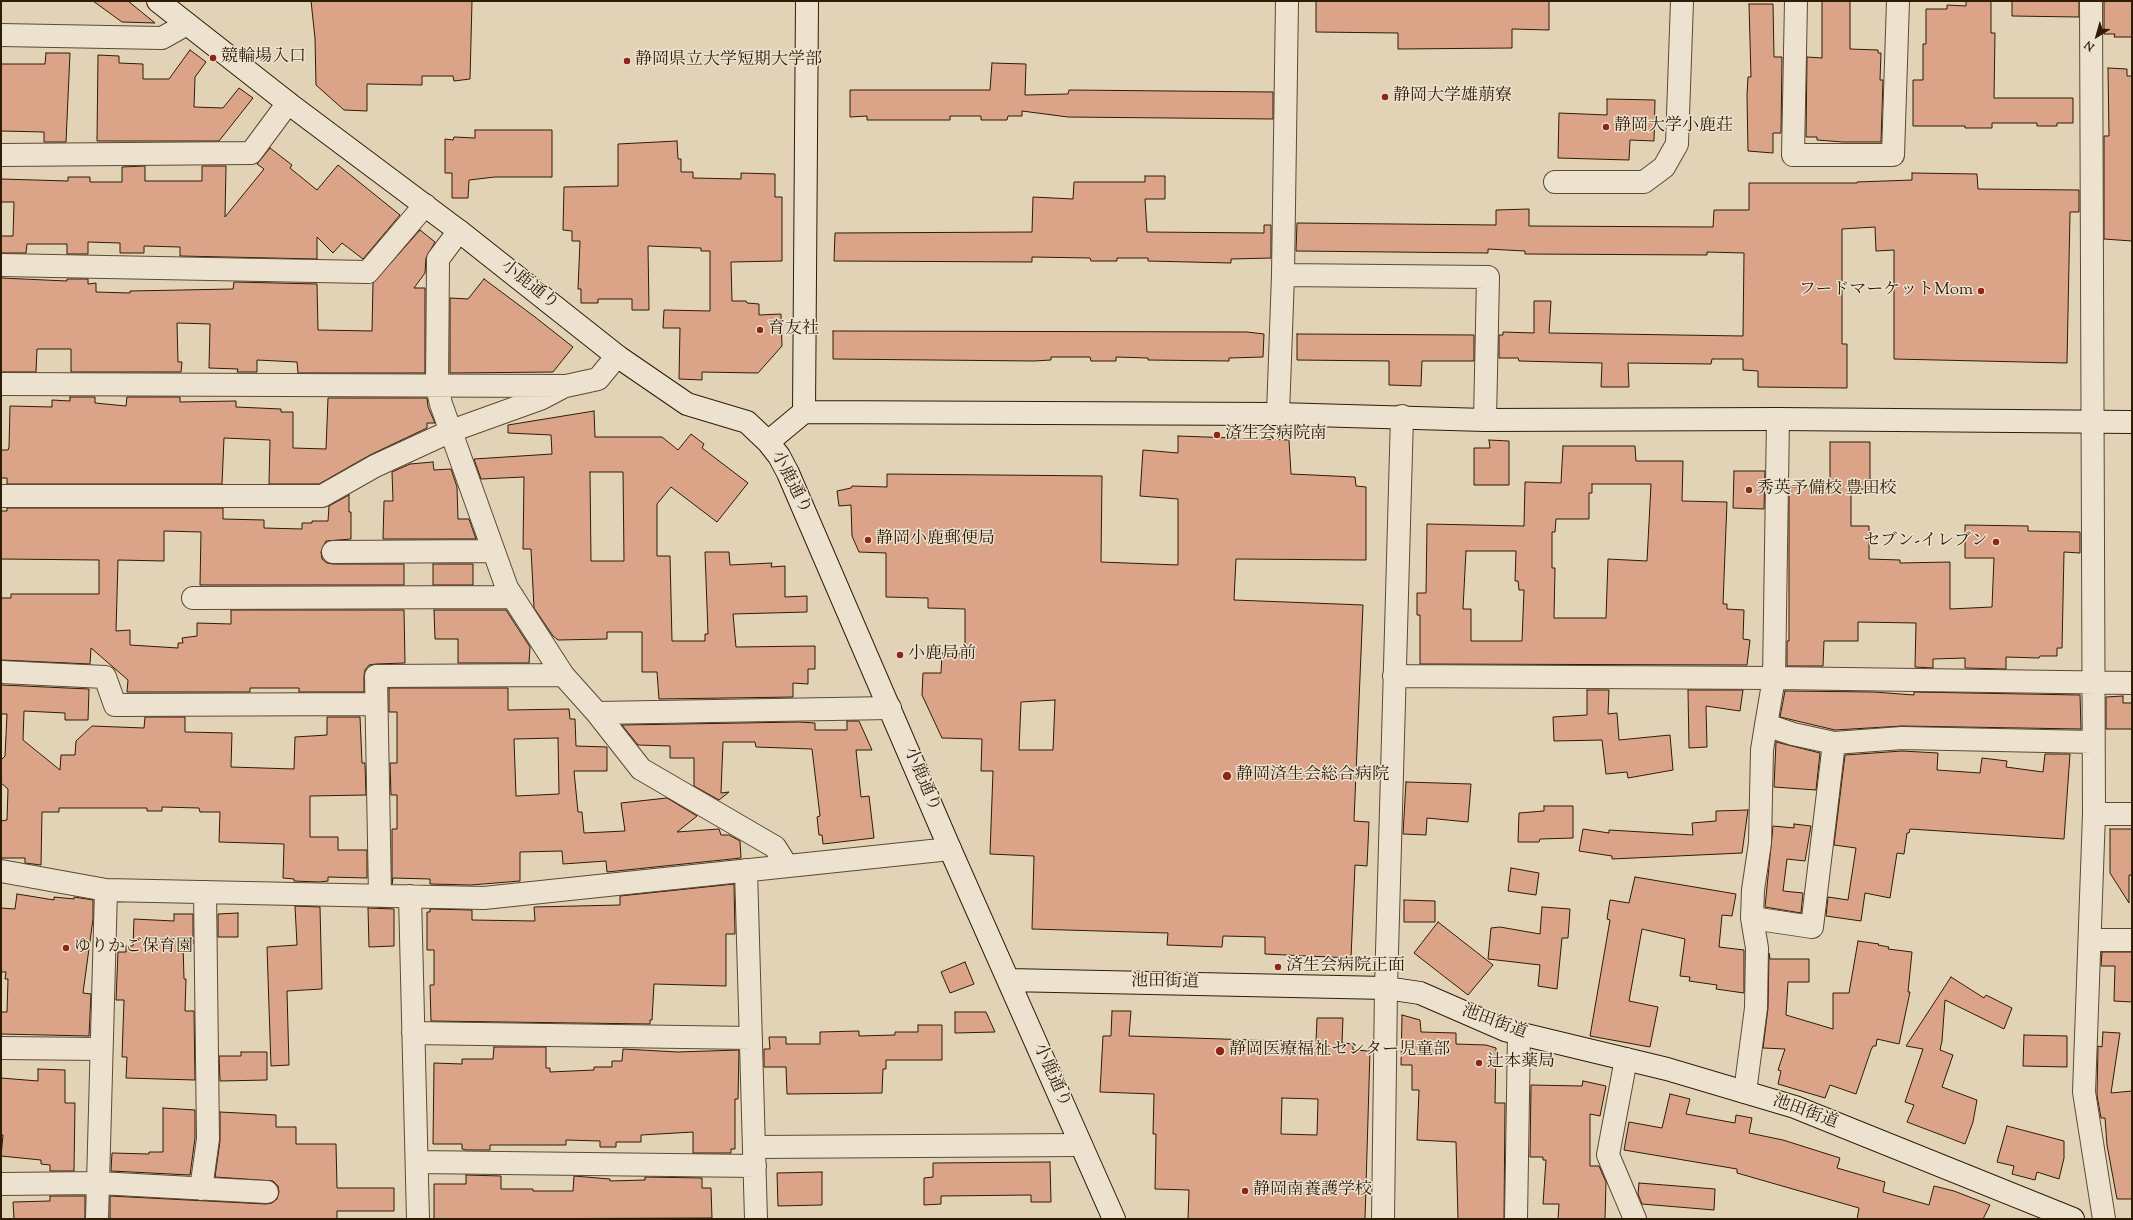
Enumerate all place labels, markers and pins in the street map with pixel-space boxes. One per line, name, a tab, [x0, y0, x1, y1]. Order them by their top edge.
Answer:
place label: 競輪場入口	[221, 48, 306, 68]
place label: 静岡県立大学短期大学部	[635, 51, 822, 71]
marker: 競輪場入口	[208, 53, 218, 63]
marker: 静岡県立大学短期大学部	[622, 56, 632, 66]
place label: 静岡大学雄萠寮	[1393, 87, 1512, 107]
marker: 静岡大学雄萠寮	[1380, 92, 1390, 102]
place label: 静岡大学小鹿荘	[1614, 117, 1733, 137]
marker: 静岡大学小鹿荘	[1601, 122, 1611, 132]
place label: フードマーケットMom	[1799, 281, 1973, 301]
marker: フードマーケットMom	[1976, 286, 1986, 296]
place label: 育友社	[768, 320, 819, 340]
marker: 育友社	[755, 325, 765, 335]
place label: 済生会病院南	[1225, 425, 1327, 445]
marker: 済生会病院南	[1212, 430, 1222, 440]
place label: 秀英予備校 豊田校	[1757, 480, 1897, 500]
marker: 秀英予備校 豊田校	[1744, 485, 1754, 495]
place label: 静岡小鹿郵便局	[876, 530, 995, 550]
place label: セブン-イレブン	[1863, 532, 1988, 552]
marker: 静岡小鹿郵便局	[863, 535, 873, 545]
marker: セブン-イレブン	[1991, 537, 2001, 547]
place label: 小鹿局前	[908, 645, 976, 665]
marker: 小鹿局前	[895, 650, 905, 660]
place label: 静岡済生会総合病院	[1236, 766, 1389, 786]
marker: 静岡済生会総合病院	[1221, 770, 1233, 782]
place label: ゆりかご保育園	[74, 938, 193, 958]
marker: ゆりかご保育園	[61, 943, 71, 953]
place label: 済生会病院正面	[1286, 957, 1405, 977]
marker: 済生会病院正面	[1273, 962, 1283, 972]
place label: 静岡医療福祉センター児童部	[1229, 1041, 1450, 1061]
marker: 静岡医療福祉センター児童部	[1214, 1045, 1226, 1057]
place label: 辻本薬局	[1487, 1053, 1555, 1073]
marker: 辻本薬局	[1474, 1058, 1484, 1068]
place label: 静岡南養護学校	[1253, 1181, 1372, 1201]
marker: 静岡南養護学校	[1240, 1186, 1250, 1196]

